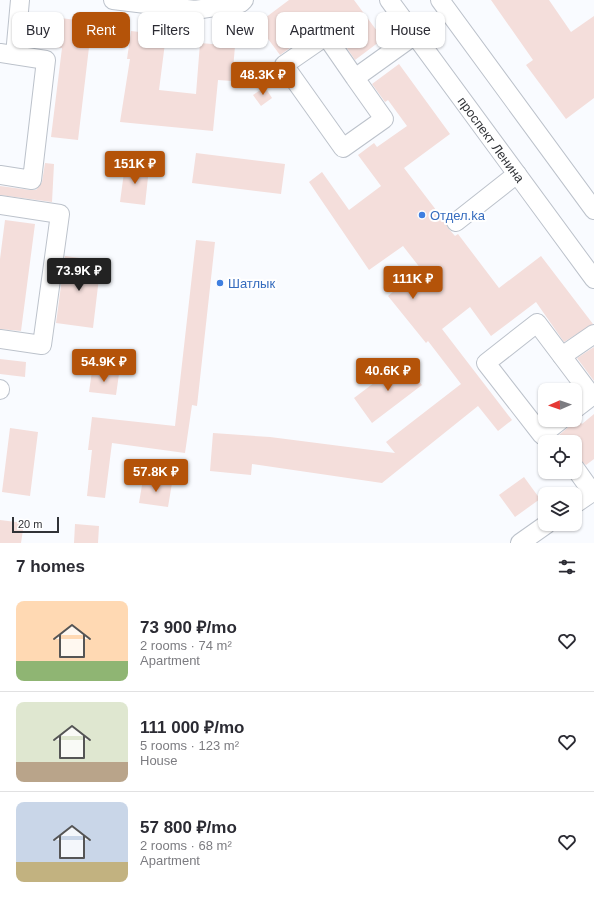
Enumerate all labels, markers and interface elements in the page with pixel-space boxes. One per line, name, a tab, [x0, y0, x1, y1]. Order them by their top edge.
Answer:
chip: Buy	[12, 12, 64, 48]
chip: Rent	[72, 12, 130, 48]
chip: Filters	[138, 12, 204, 48]
chip: New	[212, 12, 268, 48]
chip: Apartment	[276, 12, 368, 48]
chip: House	[376, 12, 445, 48]
pin: 48.3K ₽	[226, 62, 300, 96]
text: 48.3K ₽	[240, 67, 286, 82]
street label: проспект Ленина	[455, 94, 528, 186]
pin: 151K ₽	[102, 151, 168, 185]
text: 151K ₽	[114, 156, 156, 171]
place label: Отдел.ka	[430, 208, 486, 223]
marker: Отдел.ka	[417, 210, 427, 220]
pin: 73.9K ₽	[42, 258, 116, 292]
text: 73.9K ₽	[56, 263, 102, 278]
pin: 111K ₽	[380, 266, 446, 300]
text: 111K ₽	[393, 271, 433, 286]
place label: Шатлык	[228, 276, 275, 291]
marker: Шатлык	[215, 278, 225, 288]
pin: 54.9K ₽	[67, 349, 141, 383]
text: 54.9K ₽	[81, 354, 127, 369]
pin: 40.6K ₽	[351, 358, 425, 392]
text: 40.6K ₽	[365, 363, 411, 378]
north arrow	[538, 383, 582, 427]
map controls	[538, 383, 582, 531]
button: locate	[538, 435, 582, 479]
pin: 57.8K ₽	[119, 459, 193, 493]
text: 57.8K ₽	[133, 464, 179, 479]
button: layers	[538, 487, 582, 531]
scale bar	[12, 515, 59, 534]
text: 20 m	[18, 518, 42, 530]
icon: filters	[556, 556, 578, 578]
text: 7 homes	[16, 557, 85, 576]
icon: home	[48, 617, 96, 665]
text: 73 900 ₽/mo	[140, 618, 237, 637]
icon: heart	[556, 630, 578, 652]
text: 2 rooms · 74 m²	[140, 638, 232, 653]
text: Apartment	[140, 653, 200, 668]
icon: home	[48, 718, 96, 766]
text: 111 000 ₽/mo	[140, 718, 244, 737]
icon: heart	[556, 731, 578, 753]
text: 5 rooms · 123 m²	[140, 738, 239, 753]
text: House	[140, 753, 178, 768]
icon: home	[48, 818, 96, 866]
text: 57 800 ₽/mo	[140, 818, 237, 837]
icon: heart	[556, 831, 578, 853]
text: 2 rooms · 68 m²	[140, 838, 232, 853]
text: Apartment	[140, 853, 200, 868]

